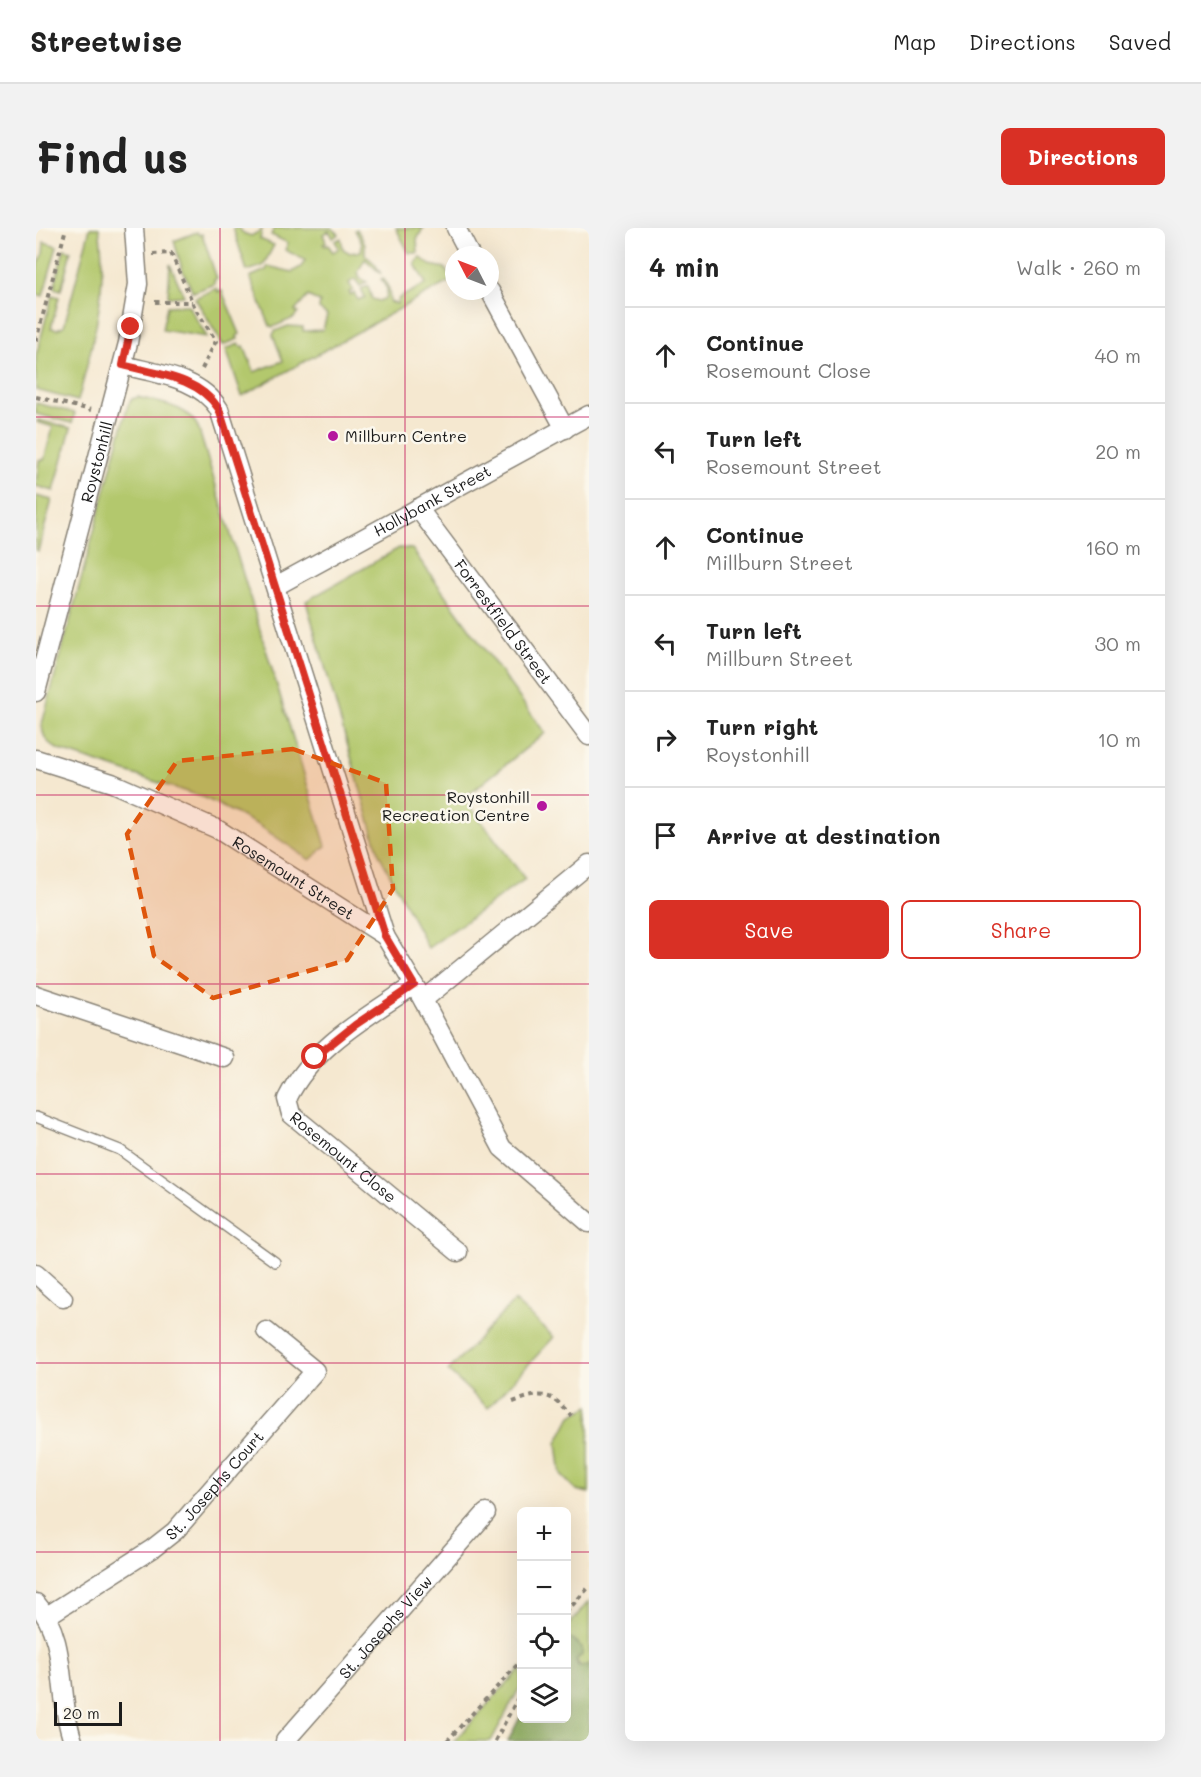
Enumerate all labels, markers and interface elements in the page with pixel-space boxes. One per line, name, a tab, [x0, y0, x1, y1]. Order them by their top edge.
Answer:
text: Streetwise	[30, 23, 182, 59]
text: Map	[893, 28, 936, 55]
text: Directions	[969, 28, 1076, 55]
text: Saved	[1109, 28, 1171, 55]
button: Directions	[1001, 128, 1165, 185]
text: Find us	[36, 129, 188, 184]
north arrow	[445, 246, 499, 300]
text: 4 min	[649, 250, 719, 284]
text: Walk · 260 m	[1016, 254, 1141, 280]
route end	[117, 313, 143, 339]
text: Continue	[706, 328, 804, 357]
icon: ahead	[649, 339, 682, 372]
text: 40 m	[1095, 342, 1141, 368]
text: Rosemount Close	[706, 357, 871, 383]
street label: Roystonhill	[75, 419, 117, 505]
text: Turn left	[706, 424, 802, 453]
place label: Millburn Centre	[345, 425, 467, 446]
marker: Millburn Centre	[326, 429, 340, 443]
icon: left	[649, 435, 682, 468]
text: 20 m	[1095, 438, 1141, 464]
text: Rosemount Street	[706, 453, 881, 479]
street label: Hollybank Street	[369, 460, 494, 541]
text: Continue	[706, 520, 804, 549]
icon: ahead	[649, 531, 682, 564]
text: 160 m	[1085, 534, 1141, 560]
text: Millburn Street	[706, 549, 853, 575]
street label: Forrestfield Street	[450, 555, 557, 688]
text: Turn left	[706, 616, 802, 645]
icon: left	[649, 627, 682, 660]
text: 30 m	[1095, 630, 1141, 656]
text: Millburn Street	[706, 645, 853, 671]
text: Turn right	[706, 712, 818, 741]
icon: right	[649, 723, 682, 756]
text: 10 m	[1097, 726, 1141, 752]
text: Roystonhill	[706, 741, 810, 767]
place label: Roystonhill Recreation Centre	[382, 786, 530, 825]
marker: Roystonhill Recreation Centre	[535, 799, 549, 813]
icon: arrive	[649, 819, 682, 852]
text: Arrive at destination	[706, 821, 941, 850]
street label: Rosemount Street	[229, 831, 359, 924]
button: Save	[649, 900, 889, 959]
button: Share	[901, 900, 1141, 959]
route start	[301, 1043, 327, 1069]
street label: Rosemount Close	[286, 1107, 401, 1207]
street label: St. Josephs Court	[161, 1426, 268, 1544]
map controls	[517, 1507, 571, 1723]
button: +	[517, 1507, 571, 1561]
button: −	[517, 1561, 571, 1615]
street label: St. Josephs View	[334, 1570, 436, 1683]
button: locate	[517, 1615, 571, 1669]
button: layers	[517, 1669, 571, 1723]
scale bar	[54, 1699, 122, 1726]
text: 20 m	[63, 1702, 100, 1723]

